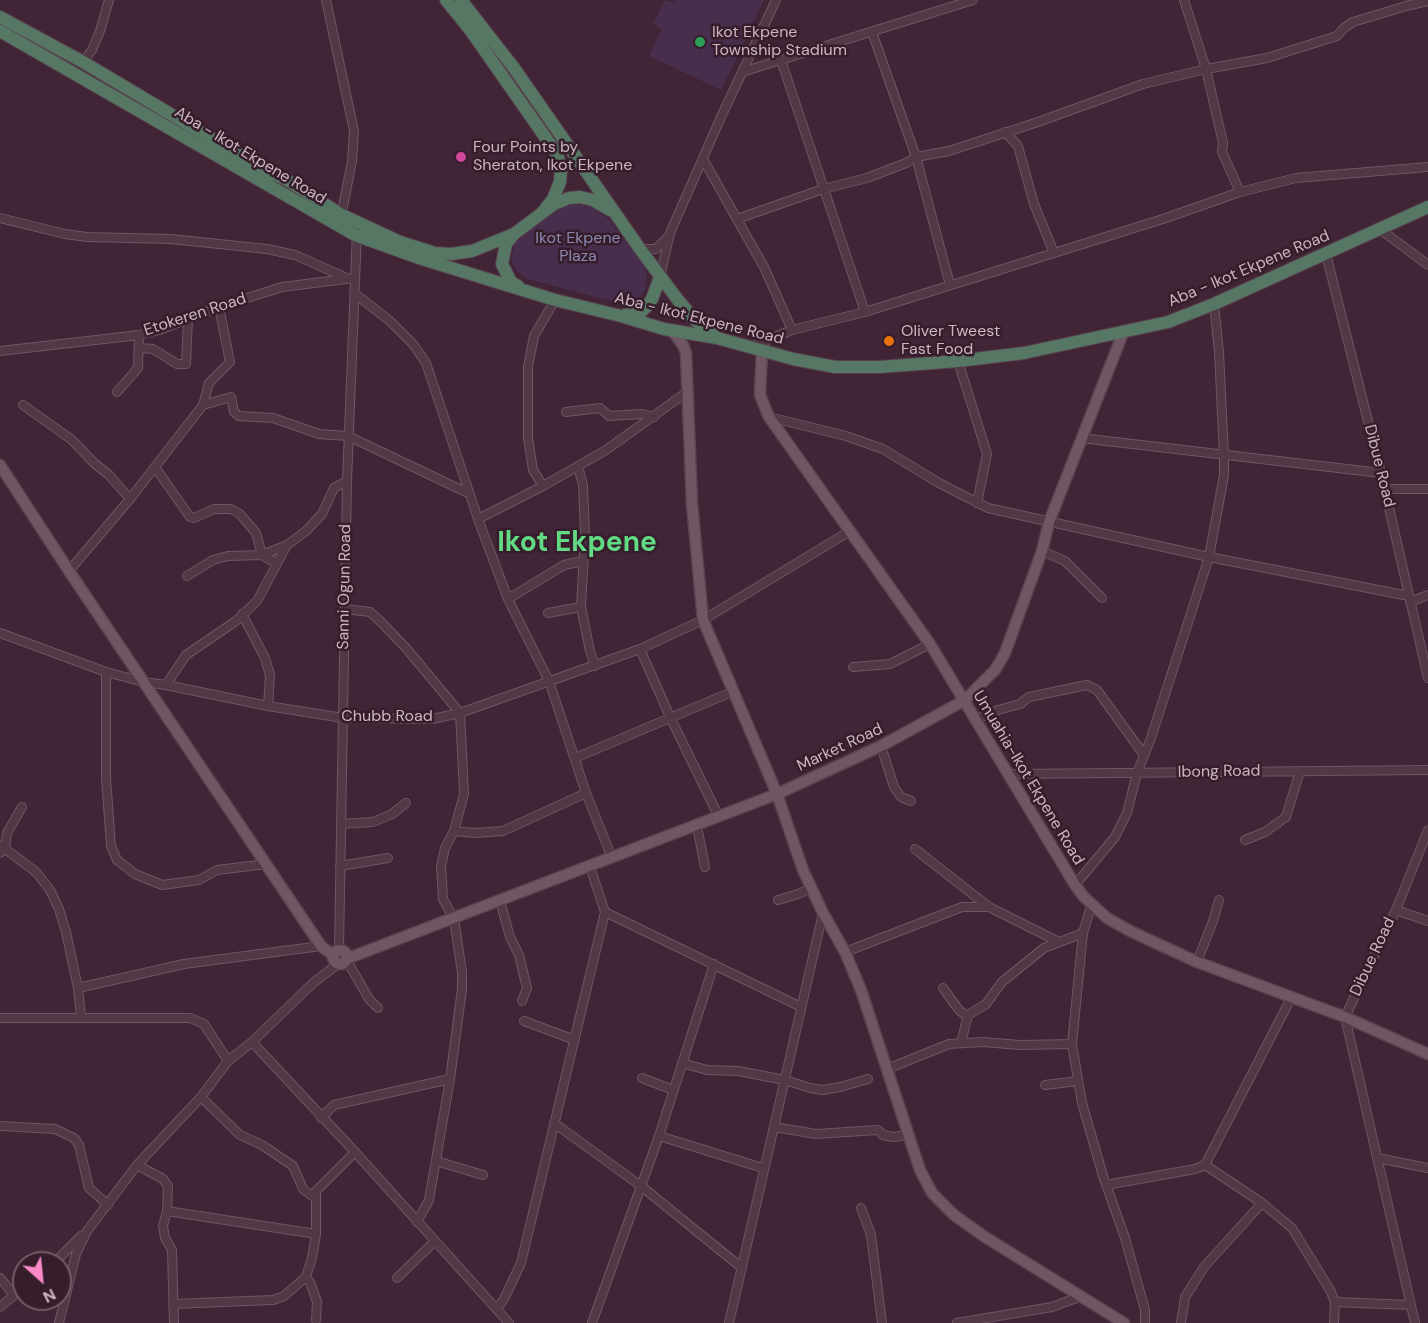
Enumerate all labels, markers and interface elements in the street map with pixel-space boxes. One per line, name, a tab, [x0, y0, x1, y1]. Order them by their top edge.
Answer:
place label: Ikot Ekpene Township Stadium	[712, 23, 847, 61]
marker: Ikot Ekpene Township Stadium	[693, 35, 707, 49]
street label: Aba - Ikot Ekpene Road	[171, 103, 329, 209]
place label: Four Points by Sheraton, Ikot Ekpene	[473, 138, 632, 176]
marker: Four Points by Sheraton, Ikot Ekpene	[454, 150, 468, 164]
street label: Aba - Ikot Ekpene Road	[1165, 226, 1333, 312]
park label: Ikot Ekpene Plaza	[535, 229, 621, 267]
street label: Etokeren Road	[141, 289, 249, 341]
street label: Aba - Ikot Ekpene Road	[613, 289, 785, 349]
place label: Oliver Tweest Fast Food	[901, 322, 1000, 360]
marker: Oliver Tweest Fast Food	[882, 334, 896, 348]
street label: Dibue Road	[1359, 423, 1399, 509]
street label: Sanni Ogun Road	[334, 524, 356, 650]
district label: Ikot Ekpene	[497, 527, 657, 561]
street label: Umuahia-Ikot Ekpene Road	[968, 687, 1088, 869]
street label: Chubb Road	[341, 707, 433, 727]
street label: Market Road	[794, 720, 886, 776]
street label: Ibong Road	[1177, 762, 1261, 782]
street label: Dibue Road	[1346, 915, 1400, 999]
north arrow	[12, 1251, 72, 1311]
text: N	[40, 1284, 59, 1308]

